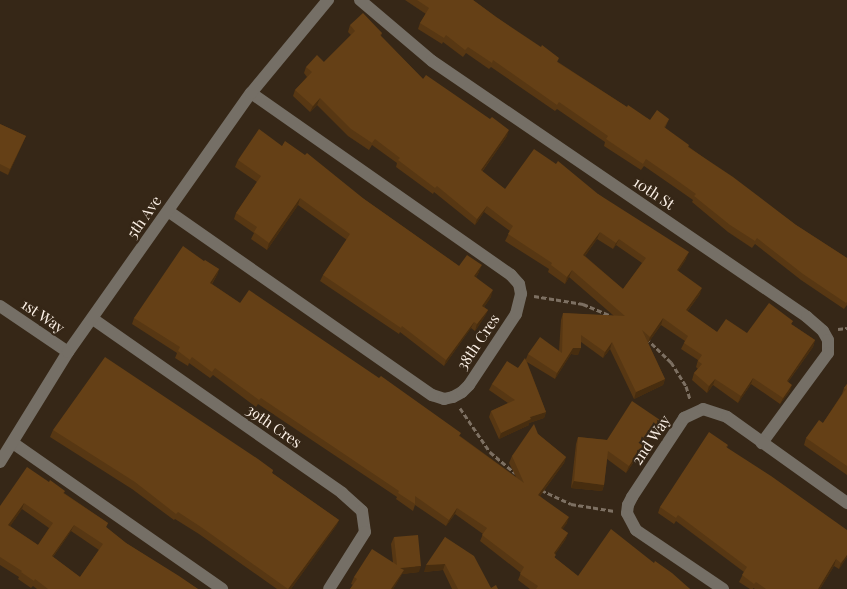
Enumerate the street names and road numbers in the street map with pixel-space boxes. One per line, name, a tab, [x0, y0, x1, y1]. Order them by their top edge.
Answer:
street label: 10th St	[630, 173, 678, 213]
street label: 5th Ave	[123, 192, 165, 242]
street label: 1st Way	[18, 295, 68, 337]
street label: 38th Cres	[453, 311, 503, 373]
street label: 39th Cres	[243, 400, 305, 452]
street label: 2nd Way	[628, 412, 674, 468]

